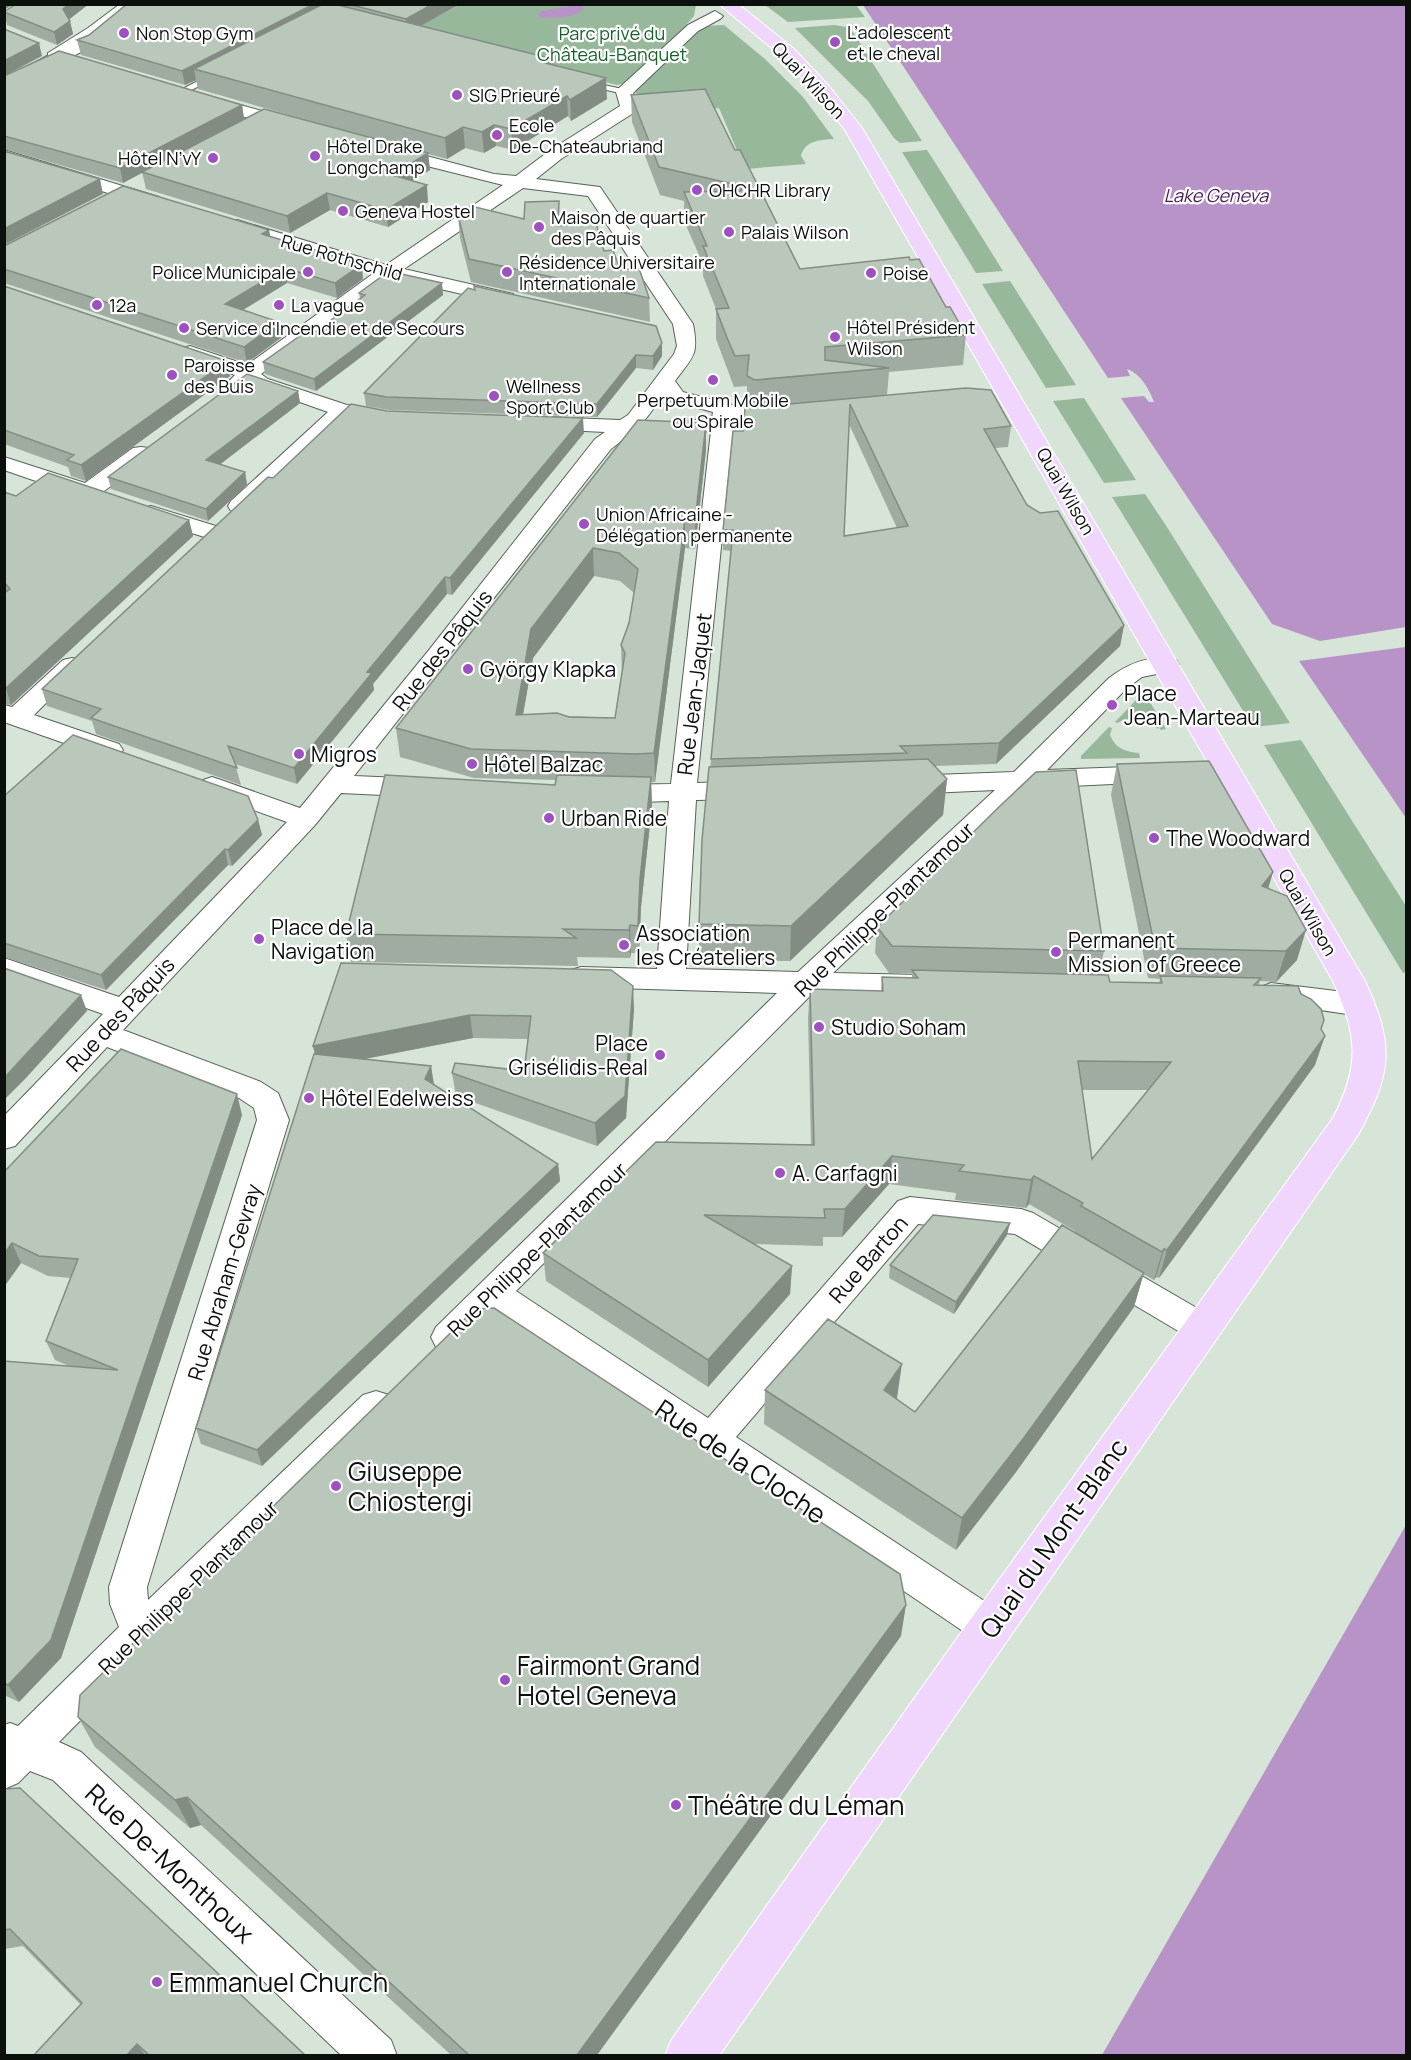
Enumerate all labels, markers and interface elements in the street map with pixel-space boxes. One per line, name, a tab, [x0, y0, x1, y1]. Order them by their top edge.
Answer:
place label: L’adolescent et le cheval	[847, 20, 951, 65]
place label: Non Stop Gym	[136, 21, 254, 45]
park label: Parc privé du Château-Banquet	[537, 21, 687, 66]
marker: Non Stop Gym	[117, 26, 131, 40]
marker: L’adolescent et le cheval	[828, 35, 842, 49]
street label: Quai Wilson	[767, 36, 851, 124]
place label: SIG Prieuré	[469, 83, 560, 107]
marker: SIG Prieuré	[450, 88, 464, 102]
place label: Ecole De-Chateaubriand	[509, 113, 663, 158]
marker: Ecole De-Chateaubriand	[490, 128, 504, 142]
place label: Hôtel Drake Longchamp	[327, 134, 425, 179]
place label: Hôtel N’vY	[118, 146, 202, 170]
marker: Hôtel Drake Longchamp	[308, 149, 322, 163]
marker: Hôtel N’vY	[206, 151, 220, 165]
place label: OHCHR Library	[709, 178, 831, 202]
marker: OHCHR Library	[690, 183, 704, 197]
water label: Lake Geneva	[1164, 183, 1269, 207]
place label: Geneva Hostel	[355, 199, 475, 223]
marker: Geneva Hostel	[336, 204, 350, 218]
place label: Maison de quartier des Pâquis	[551, 205, 706, 250]
marker: Maison de quartier des Pâquis	[532, 220, 546, 234]
place label: Palais Wilson	[741, 220, 849, 244]
marker: Palais Wilson	[722, 225, 736, 239]
street label: Rue Rothschild	[278, 228, 406, 286]
place label: Résidence Universitaire Internationale	[519, 250, 715, 295]
place label: Police Municipale	[152, 260, 296, 284]
place label: Poise	[883, 261, 929, 285]
marker: Police Municipale	[301, 265, 315, 279]
marker: Résidence Universitaire Internationale	[500, 265, 514, 279]
marker: Poise	[864, 266, 878, 280]
place label: 12a	[109, 293, 136, 317]
place label: La vague	[291, 293, 364, 317]
marker: 12a	[90, 298, 104, 312]
marker: La vague	[272, 298, 286, 312]
place label: Hôtel Président Wilson	[847, 315, 976, 360]
place label: Service d'Incendie et de Secours	[196, 316, 465, 340]
marker: Service d'Incendie et de Secours	[177, 321, 191, 335]
marker: Hôtel Président Wilson	[828, 330, 842, 344]
place label: Paroisse des Buis	[184, 353, 255, 398]
marker: Paroisse des Buis	[165, 368, 179, 382]
marker: Perpetuum Mobile ou Spirale	[706, 373, 720, 387]
place label: Wellness Sport Club	[506, 374, 594, 419]
place label: Perpetuum Mobile ou Spirale	[637, 388, 789, 433]
marker: Wellness Sport Club	[487, 389, 501, 403]
street label: Quai Wilson	[1031, 443, 1101, 539]
place label: Union Africaine - Délégation permanente	[596, 502, 792, 547]
marker: Union Africaine - Délégation permanente	[577, 517, 591, 531]
street label: Rue des Pâquis	[386, 584, 498, 716]
street label: Rue Jean-Jaquet	[670, 611, 718, 777]
place label: György Klapka	[480, 655, 616, 683]
marker: György Klapka	[461, 662, 475, 676]
place label: Place Jean-Marteau	[1124, 679, 1260, 731]
marker: Place Jean-Marteau	[1105, 698, 1119, 712]
place label: Migros	[311, 740, 377, 768]
marker: Migros	[292, 747, 306, 761]
place label: Hôtel Balzac	[484, 750, 603, 778]
marker: Hôtel Balzac	[465, 757, 479, 771]
place label: Urban Ride	[561, 804, 667, 832]
marker: Urban Ride	[542, 811, 556, 825]
street label: Rue Philippe-Plantamour	[788, 815, 980, 1002]
place label: The Woodward	[1166, 824, 1310, 852]
marker: The Woodward	[1147, 831, 1161, 845]
street label: Quai Wilson	[1273, 864, 1343, 960]
place label: Place de la Navigation	[271, 913, 375, 965]
place label: Association les Créateliers	[636, 919, 775, 971]
place label: Permanent Mission of Greece	[1068, 926, 1241, 978]
marker: Place de la Navigation	[252, 932, 266, 946]
marker: Association les Créateliers	[617, 938, 631, 952]
marker: Permanent Mission of Greece	[1049, 945, 1063, 959]
street label: Rue des Pâquis	[60, 951, 180, 1077]
place label: Studio Soham	[831, 1013, 966, 1041]
marker: Studio Soham	[812, 1020, 826, 1034]
place label: Place Grisélidis-Real	[509, 1029, 648, 1081]
marker: Place Grisélidis-Real	[653, 1048, 667, 1062]
place label: Hôtel Edelweiss	[321, 1084, 474, 1112]
marker: Hôtel Edelweiss	[302, 1091, 316, 1105]
street label: Rue Philippe-Plantamour	[441, 1155, 633, 1342]
place label: A. Carfagni	[792, 1159, 898, 1187]
marker: A. Carfagni	[773, 1166, 787, 1180]
street label: Rue Abraham-Gevray	[181, 1180, 267, 1384]
street label: Rue Barton	[822, 1209, 914, 1309]
street label: Rue de la Cloche	[649, 1390, 833, 1532]
street label: Quai du Mont-Blanc	[971, 1431, 1135, 1645]
place label: Giuseppe Chiostergi	[348, 1453, 472, 1519]
marker: Giuseppe Chiostergi	[329, 1479, 343, 1493]
street label: Rue Philippe-Plantamour	[92, 1493, 284, 1680]
place label: Fairmont Grand Hotel Geneva	[517, 1647, 700, 1713]
marker: Fairmont Grand Hotel Geneva	[498, 1673, 512, 1687]
street label: Rue De-Monthoux	[78, 1775, 263, 1951]
place label: Théâtre du Léman	[688, 1787, 904, 1823]
marker: Théâtre du Léman	[669, 1798, 683, 1812]
place label: Emmanuel Church	[169, 1964, 388, 2000]
marker: Emmanuel Church	[150, 1975, 164, 1989]

